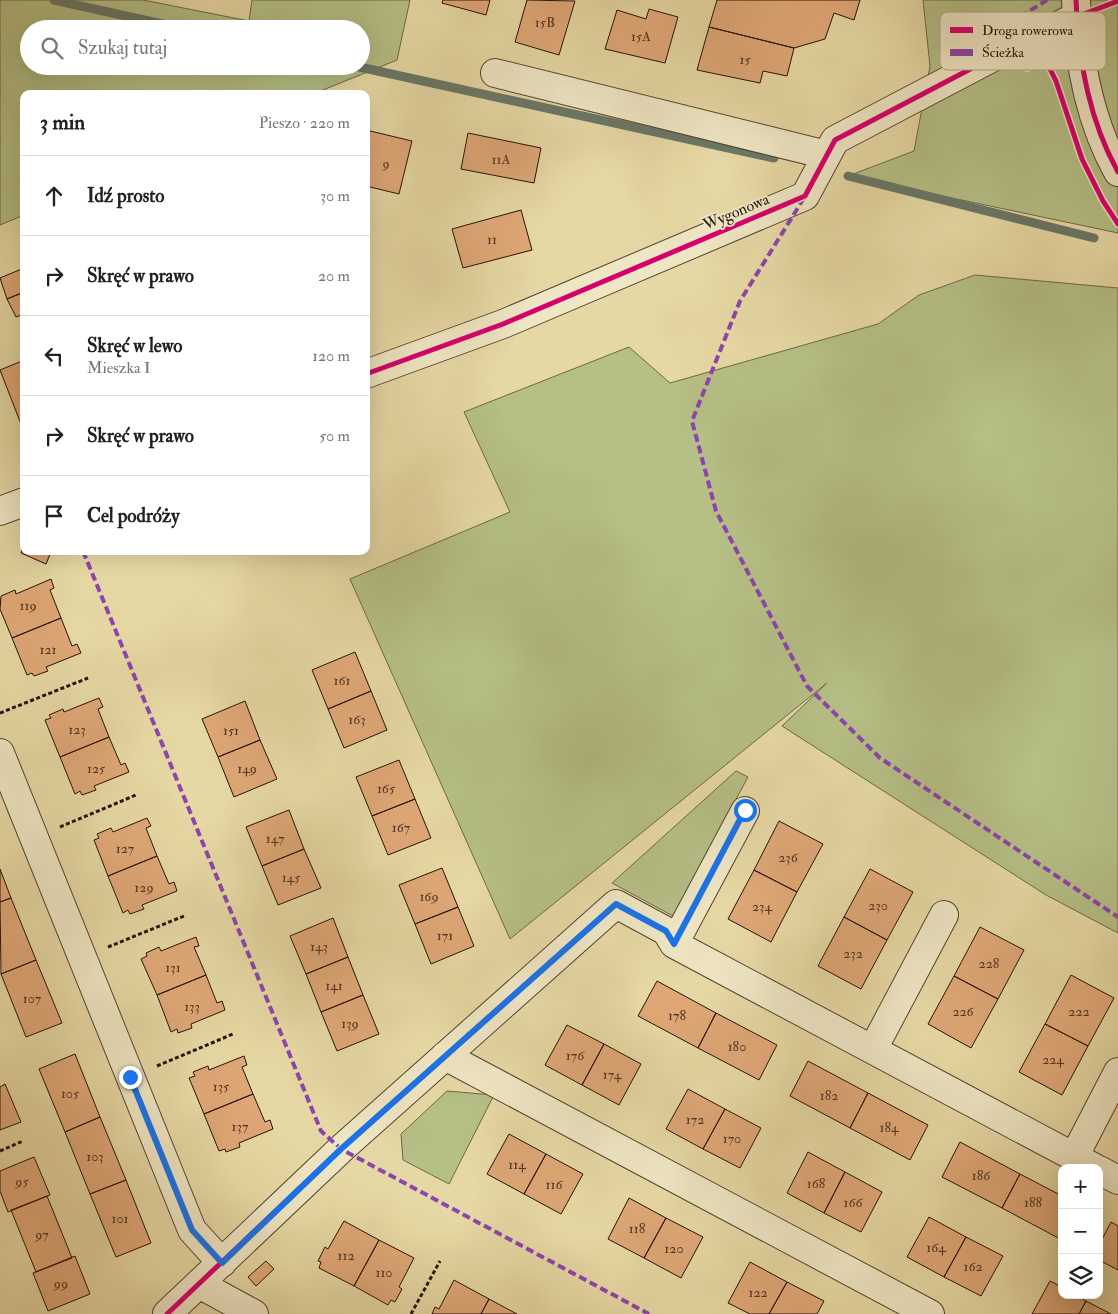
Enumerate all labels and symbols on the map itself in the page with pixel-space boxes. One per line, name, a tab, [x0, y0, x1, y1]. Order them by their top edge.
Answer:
legend	[940, 12, 1106, 70]
house number: 15B	[535, 14, 555, 31]
text: Droga rowerowa	[982, 22, 1074, 39]
house number: 15A	[631, 28, 651, 45]
text: Ścieżka	[982, 44, 1024, 61]
house number: 15	[739, 51, 751, 68]
house number: 11A	[492, 151, 511, 168]
house number: 9	[381, 155, 390, 172]
street label: Wygonowa	[699, 189, 773, 235]
house number: 11	[487, 231, 497, 248]
house number: 119	[19, 597, 37, 614]
house number: 121	[39, 641, 57, 658]
house number: 161	[334, 672, 350, 689]
house number: 163	[348, 711, 366, 728]
house number: 123	[68, 721, 86, 738]
house number: 151	[223, 722, 239, 739]
house number: 125	[87, 760, 106, 777]
house number: 149	[237, 760, 257, 777]
house number: 165	[377, 780, 396, 797]
route start	[734, 799, 757, 822]
house number: 167	[392, 819, 411, 836]
house number: 147	[266, 830, 285, 847]
house number: 127	[116, 840, 135, 857]
house number: 236	[778, 849, 799, 866]
house number: 145	[282, 869, 301, 886]
house number: 129	[134, 879, 154, 896]
house number: 169	[419, 888, 439, 905]
house number: 230	[868, 897, 888, 914]
house number: 234	[752, 898, 773, 915]
house number: 171	[437, 927, 453, 944]
house number: 143	[310, 938, 328, 955]
house number: 232	[843, 945, 863, 962]
house number: 228	[979, 955, 1000, 972]
house number: 131	[165, 959, 181, 976]
house number: 141	[325, 977, 343, 994]
house number: 107	[23, 990, 42, 1007]
house number: 133	[184, 998, 200, 1015]
house number: 226	[952, 1003, 975, 1020]
house number: 222	[1068, 1003, 1090, 1020]
house number: 178	[668, 1007, 686, 1024]
house number: 139	[341, 1015, 359, 1032]
house number: 180	[728, 1038, 746, 1055]
house number: 176	[566, 1047, 585, 1064]
house number: 224	[1042, 1051, 1065, 1068]
route end	[119, 1066, 142, 1089]
house number: 174	[603, 1066, 623, 1083]
house number: 135	[213, 1078, 230, 1095]
house number: 105	[61, 1085, 80, 1102]
house number: 182	[820, 1087, 838, 1104]
house number: 172	[686, 1111, 704, 1128]
house number: 137	[232, 1118, 249, 1135]
house number: 184	[879, 1119, 900, 1136]
house number: 170	[723, 1130, 741, 1147]
house number: 103	[86, 1148, 104, 1165]
house number: 114	[508, 1156, 527, 1173]
house number: 186	[972, 1167, 991, 1184]
house number: 95	[14, 1173, 30, 1190]
house number: 168	[807, 1175, 826, 1192]
house number: 116	[546, 1176, 563, 1193]
house number: 166	[843, 1194, 863, 1211]
house number: 188	[1024, 1194, 1042, 1211]
house number: 101	[111, 1210, 129, 1227]
house number: 118	[629, 1220, 646, 1237]
house number: 97	[34, 1226, 49, 1243]
house number: 164	[926, 1239, 947, 1256]
house number: 120	[664, 1240, 684, 1257]
house number: 112	[337, 1247, 355, 1264]
house number: 162	[963, 1258, 983, 1275]
house number: 110	[375, 1264, 393, 1281]
house number: 99	[53, 1275, 68, 1292]
house number: 122	[748, 1284, 768, 1301]

